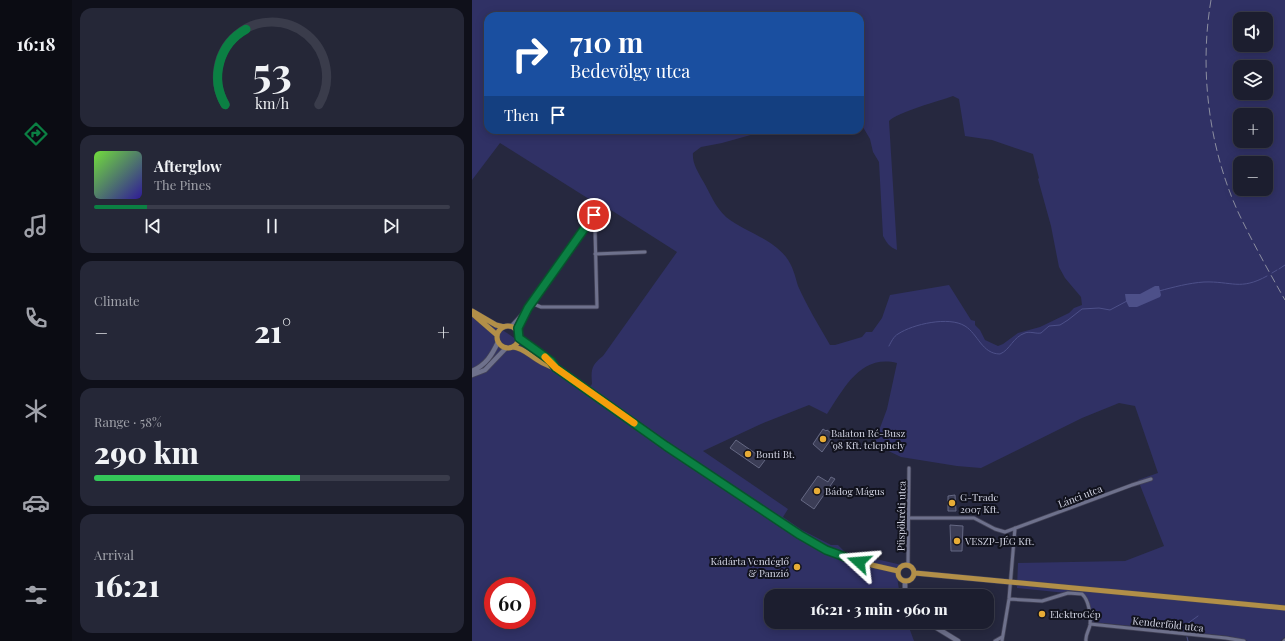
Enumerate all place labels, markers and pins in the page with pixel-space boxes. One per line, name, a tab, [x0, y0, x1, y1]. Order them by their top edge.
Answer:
pin	[577, 198, 611, 232]
place label: Balaton Ré-Busz '98 Kft. telephely	[831, 426, 906, 452]
marker: Balaton Ré-Busz '98 Kft. telephely	[818, 434, 828, 444]
place label: Bonti Bt.	[756, 447, 795, 461]
marker: Bonti Bt.	[743, 449, 753, 459]
place label: Bádog Mágus	[825, 484, 884, 498]
marker: Bádog Mágus	[812, 486, 822, 496]
place label: G-Trade 2007 Kft.	[960, 490, 999, 516]
marker: G-Trade 2007 Kft.	[947, 498, 957, 508]
place label: VESZP-JÉG Kft.	[964, 534, 1034, 548]
marker: VESZP-JÉG Kft.	[952, 536, 962, 546]
place label: Kádárta Vendéglő & Panzió	[711, 554, 790, 580]
marker: Kádárta Vendéglő & Panzió	[792, 562, 802, 572]
place label: ElektroGép	[1050, 607, 1101, 621]
marker: ElektroGép	[1037, 609, 1047, 619]

